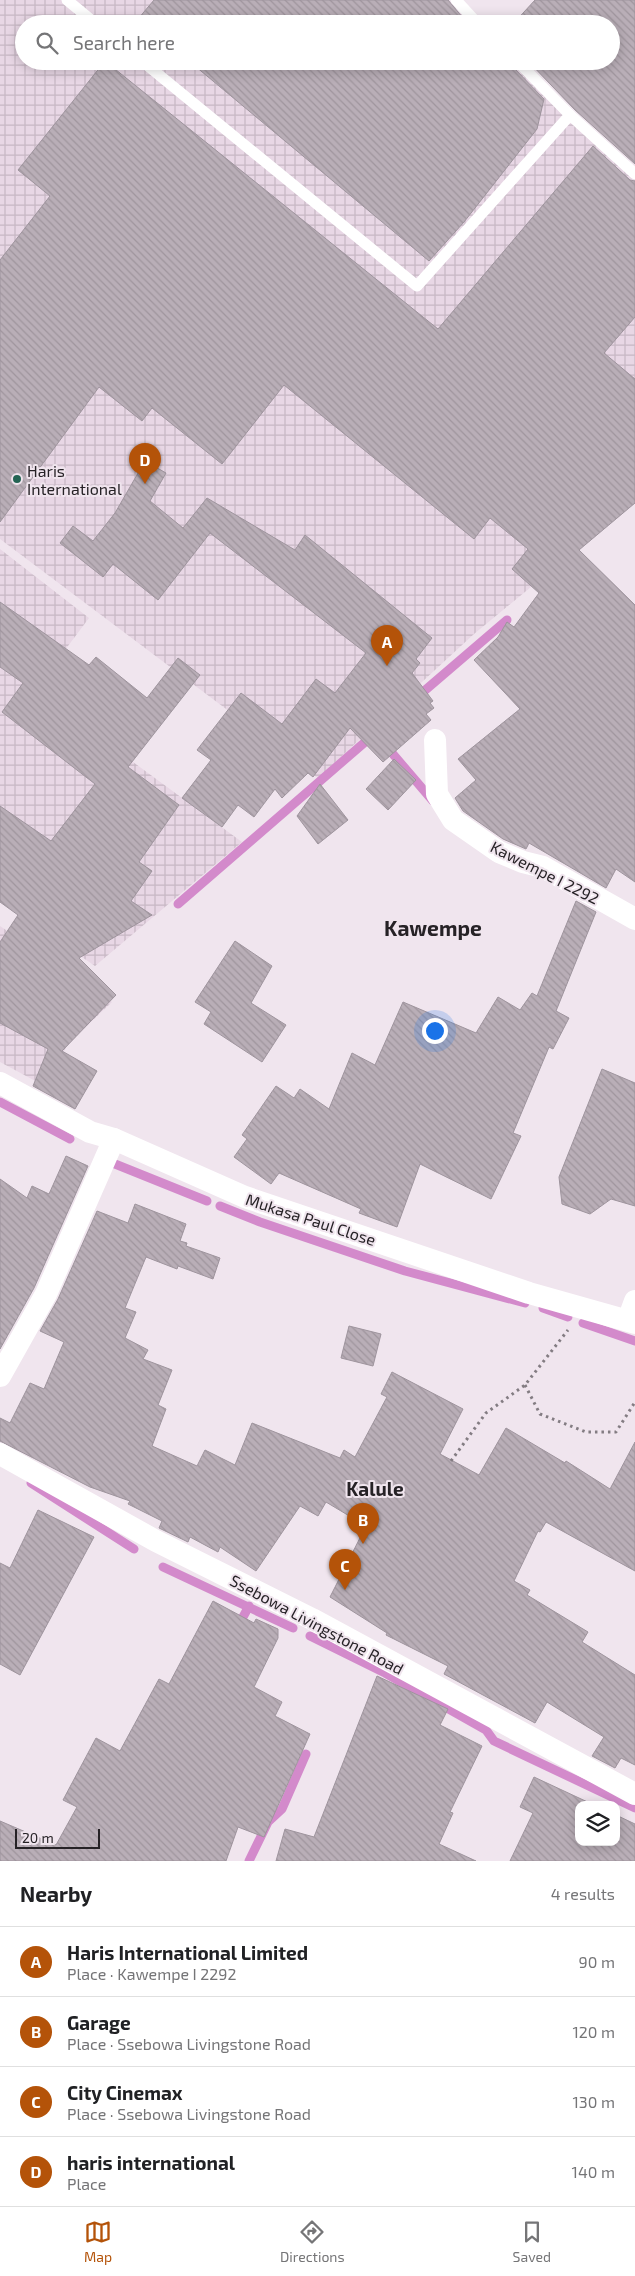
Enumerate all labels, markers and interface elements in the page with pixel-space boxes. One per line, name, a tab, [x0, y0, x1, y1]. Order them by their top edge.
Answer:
search box	[15, 15, 620, 70]
icon: search	[33, 29, 61, 57]
text: Search here	[73, 31, 175, 54]
pin: D	[129, 443, 161, 484]
place label: Haris International	[27, 461, 122, 498]
marker: Haris International	[11, 473, 23, 485]
pin: A	[371, 625, 403, 666]
street label: Kawempe I 2292	[488, 836, 602, 908]
district label: Kawempe	[384, 915, 482, 940]
your location	[422, 1018, 448, 1044]
street label: Mukasa Paul Close	[244, 1189, 378, 1249]
district label: Kalule	[346, 1477, 404, 1500]
pin: B	[347, 1503, 379, 1544]
pin: C	[329, 1549, 361, 1590]
street label: Ssebowa Livingstone Road	[227, 1570, 407, 1678]
map controls	[575, 1801, 620, 1846]
button: layers	[575, 1801, 620, 1846]
scale bar	[15, 1826, 100, 1849]
text: 20 m	[22, 1829, 54, 1846]
text: Nearby	[20, 1881, 92, 1906]
text: 4 results	[551, 1884, 615, 1903]
text: Haris International Limited	[67, 1941, 308, 1964]
text: A	[31, 1952, 41, 1971]
text: 90 m	[579, 1952, 615, 1971]
text: Place · Kawempe I 2292	[67, 1964, 237, 1983]
text: Garage	[67, 2011, 131, 2034]
text: B	[31, 2022, 41, 2041]
text: 120 m	[572, 2022, 615, 2041]
text: Place · Ssebowa Livingstone Road	[67, 2034, 311, 2053]
text: City Cinemax	[67, 2081, 183, 2104]
text: C	[31, 2092, 41, 2111]
text: 130 m	[573, 2092, 615, 2111]
text: Place · Ssebowa Livingstone Road	[67, 2104, 311, 2123]
text: haris international	[67, 2151, 235, 2174]
text: D	[31, 2162, 41, 2181]
text: 140 m	[572, 2162, 615, 2181]
text: Place	[67, 2174, 106, 2193]
tab: Map	[84, 2218, 112, 2265]
tab: Directions	[280, 2218, 345, 2265]
tab: Saved	[513, 2218, 551, 2265]

